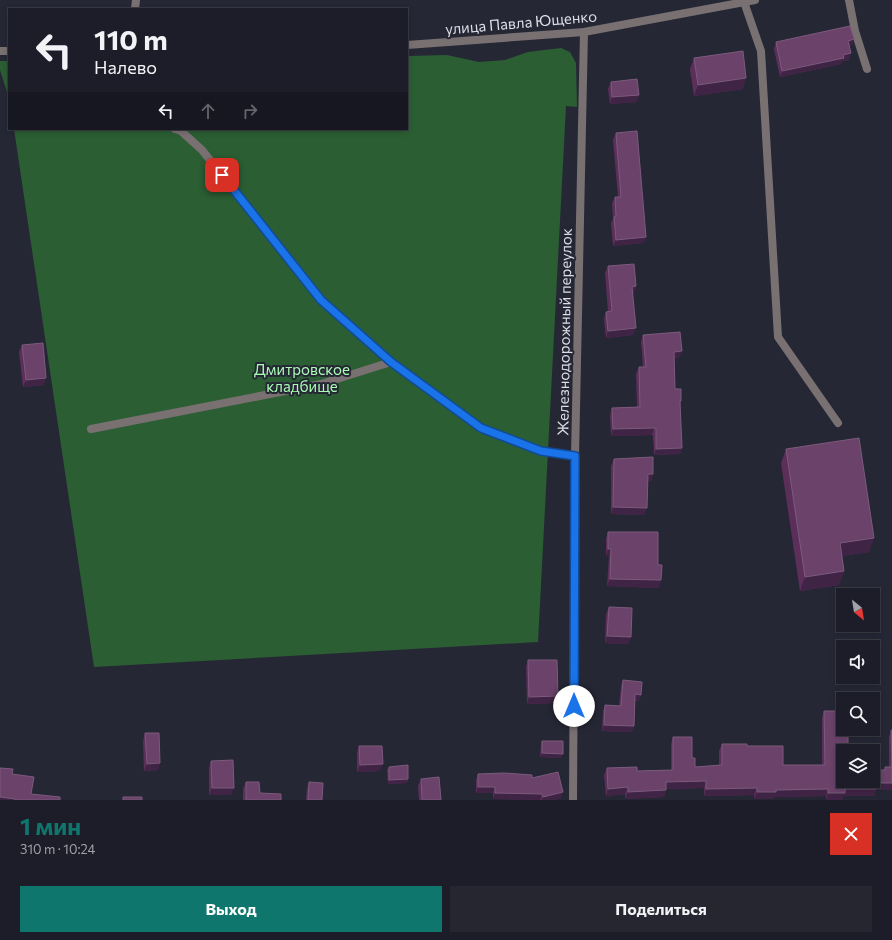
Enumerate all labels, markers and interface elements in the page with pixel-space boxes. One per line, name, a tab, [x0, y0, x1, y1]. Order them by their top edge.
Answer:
street label: улица Павла Ющенко	[444, 6, 598, 38]
text: 110 m	[94, 22, 168, 56]
icon: left	[28, 24, 80, 76]
text: Налево	[94, 56, 157, 78]
icon: left	[155, 100, 177, 122]
icon: ahead	[197, 100, 219, 122]
icon: right	[239, 100, 261, 122]
pin	[205, 158, 239, 192]
icon: arrive	[211, 164, 233, 186]
street label: Железнодорожный переулок	[553, 228, 575, 436]
park label: Дмитровское кладбище	[254, 360, 350, 395]
north arrow	[836, 588, 880, 632]
map controls	[836, 588, 880, 788]
button: sound	[836, 640, 880, 684]
position arrow	[553, 685, 595, 727]
button: search	[836, 692, 880, 736]
button: layers	[836, 744, 880, 788]
text: 1 мин	[20, 811, 81, 840]
button: close	[830, 813, 872, 855]
text: 310 m · 10:24	[20, 841, 95, 857]
button: Выход	[20, 886, 442, 932]
button: Поделиться	[450, 886, 872, 932]

